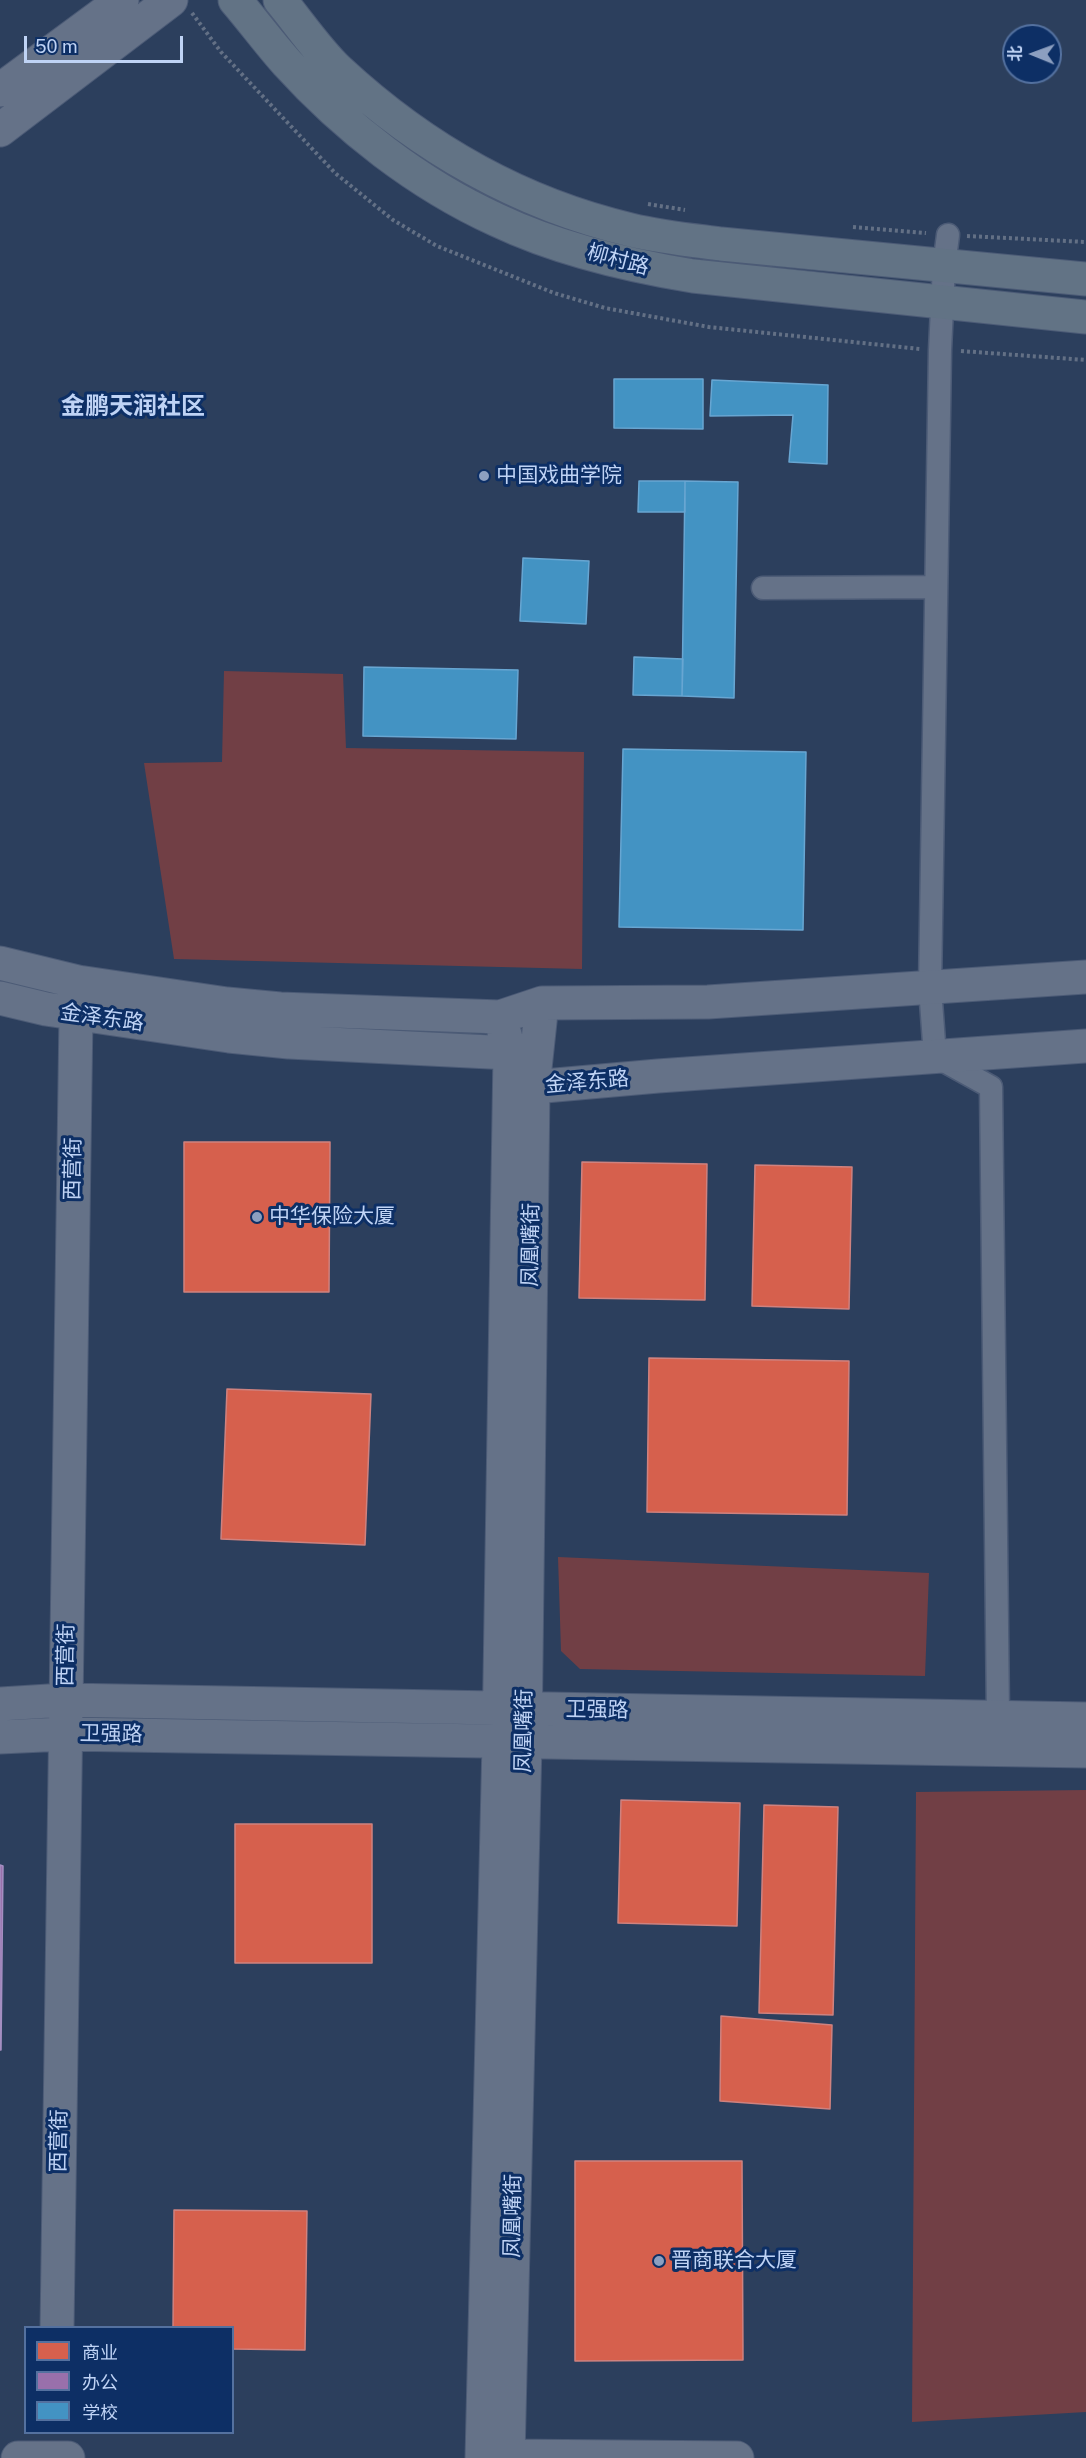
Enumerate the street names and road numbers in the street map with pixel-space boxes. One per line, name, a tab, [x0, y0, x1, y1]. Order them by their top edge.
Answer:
street label: 柳村路	[584, 240, 652, 280]
street label: 金泽东路	[59, 1000, 145, 1036]
street label: 金泽东路	[544, 1066, 630, 1098]
street label: 西营街	[60, 1137, 86, 1201]
street label: 凤凰嘴街	[518, 1203, 544, 1287]
street label: 西营街	[53, 1623, 79, 1687]
street label: 凤凰嘴街	[511, 1689, 537, 1773]
street label: 卫强路	[565, 1697, 629, 1723]
street label: 卫强路	[79, 1721, 143, 1747]
street label: 西营街	[46, 2109, 72, 2173]
street label: 凤凰嘴街	[500, 2174, 526, 2258]

